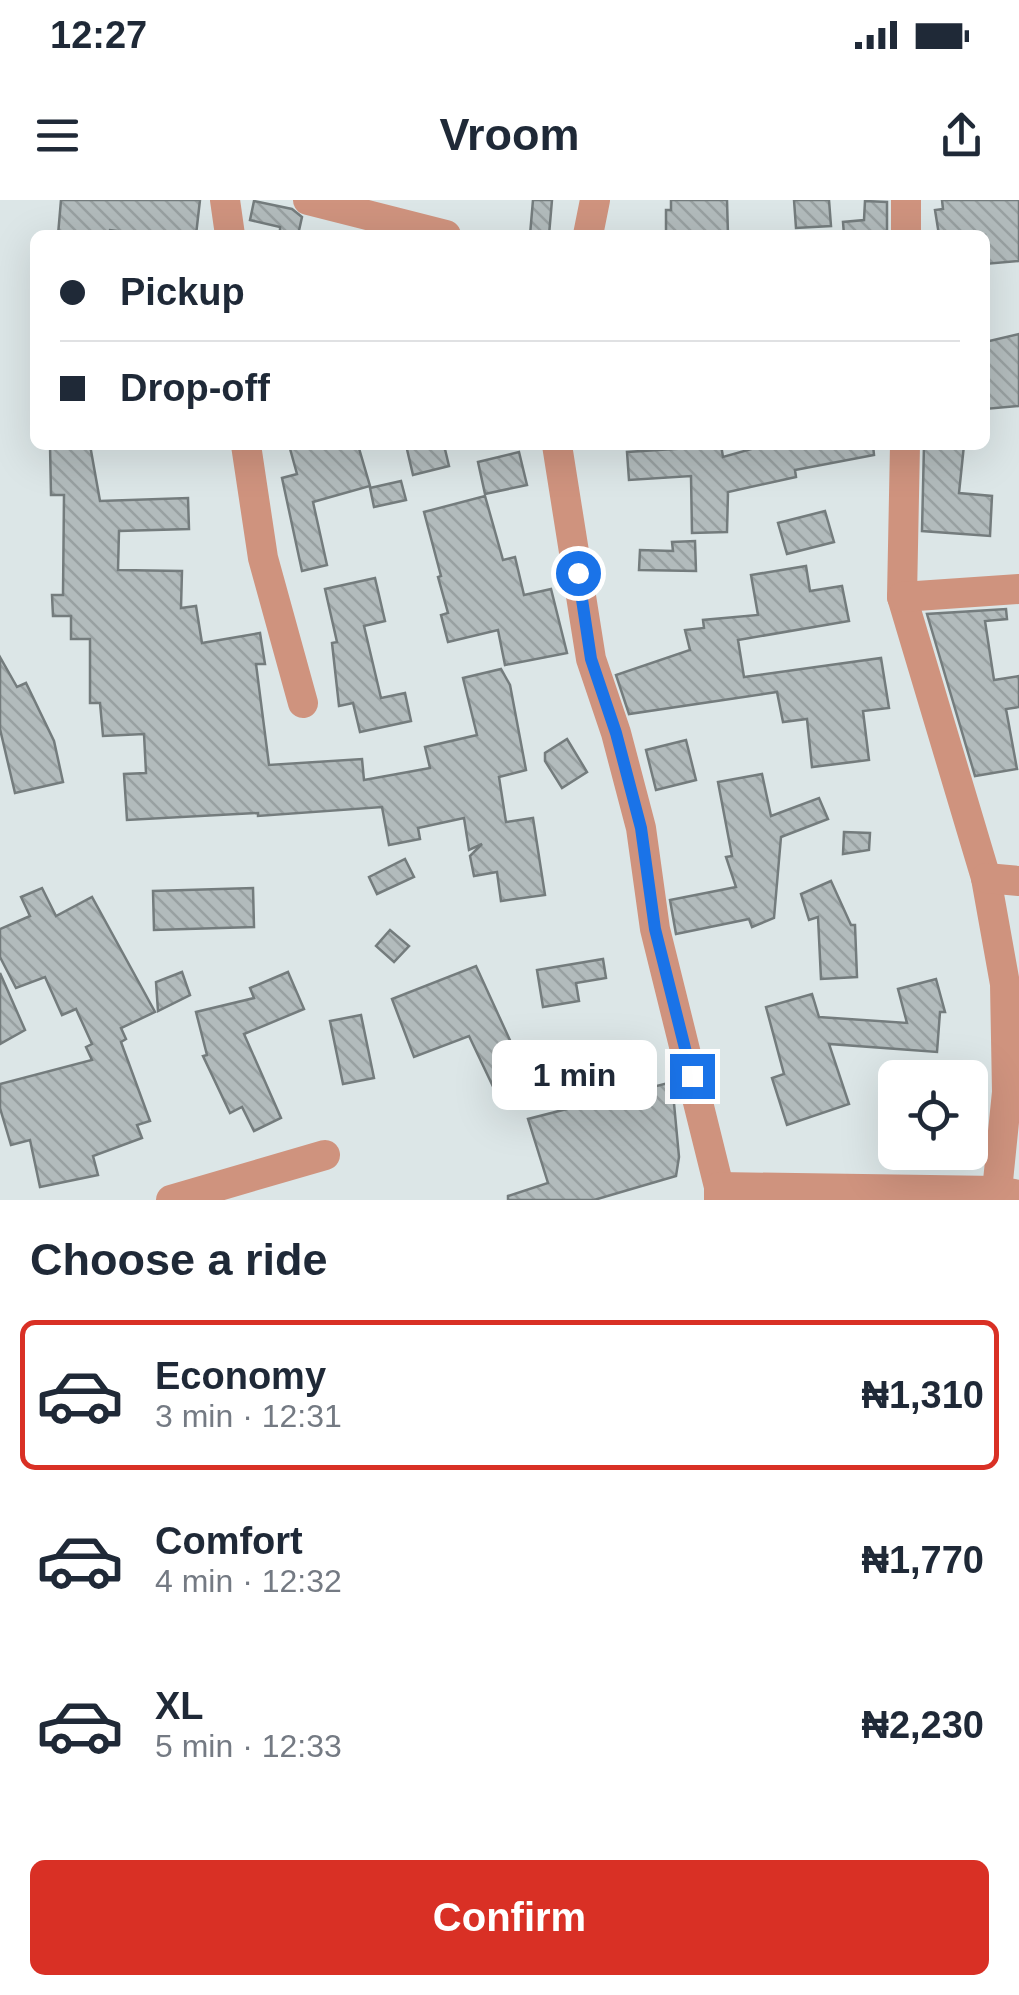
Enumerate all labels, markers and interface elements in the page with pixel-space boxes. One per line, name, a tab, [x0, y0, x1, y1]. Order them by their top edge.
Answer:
text: 12:27	[50, 14, 147, 56]
icon: menu	[30, 108, 85, 163]
icon: share	[934, 108, 989, 163]
text: Vroom	[439, 109, 580, 160]
text: Pickup	[120, 271, 245, 313]
text: Drop-off	[120, 367, 270, 409]
route start	[556, 551, 601, 596]
callout: 1 min	[492, 1041, 657, 1111]
route end	[670, 1054, 715, 1099]
text: 1 min	[533, 1057, 616, 1093]
map controls	[878, 1060, 988, 1170]
button: locate	[878, 1060, 988, 1170]
text: Choose a ride	[30, 1234, 328, 1285]
icon: car	[35, 1350, 125, 1440]
text: Economy	[155, 1355, 326, 1397]
text: ₦1,310	[861, 1374, 984, 1416]
text: 3 min · 12:31	[155, 1398, 342, 1434]
icon: car	[35, 1515, 125, 1605]
text: Comfort	[155, 1520, 303, 1562]
text: ₦1,770	[861, 1539, 984, 1581]
text: 4 min · 12:32	[155, 1563, 342, 1599]
icon: car	[35, 1680, 125, 1770]
text: XL	[155, 1685, 204, 1727]
text: ₦2,230	[861, 1704, 984, 1746]
text: 5 min · 12:33	[155, 1728, 342, 1764]
button: Confirm	[30, 1860, 989, 1975]

